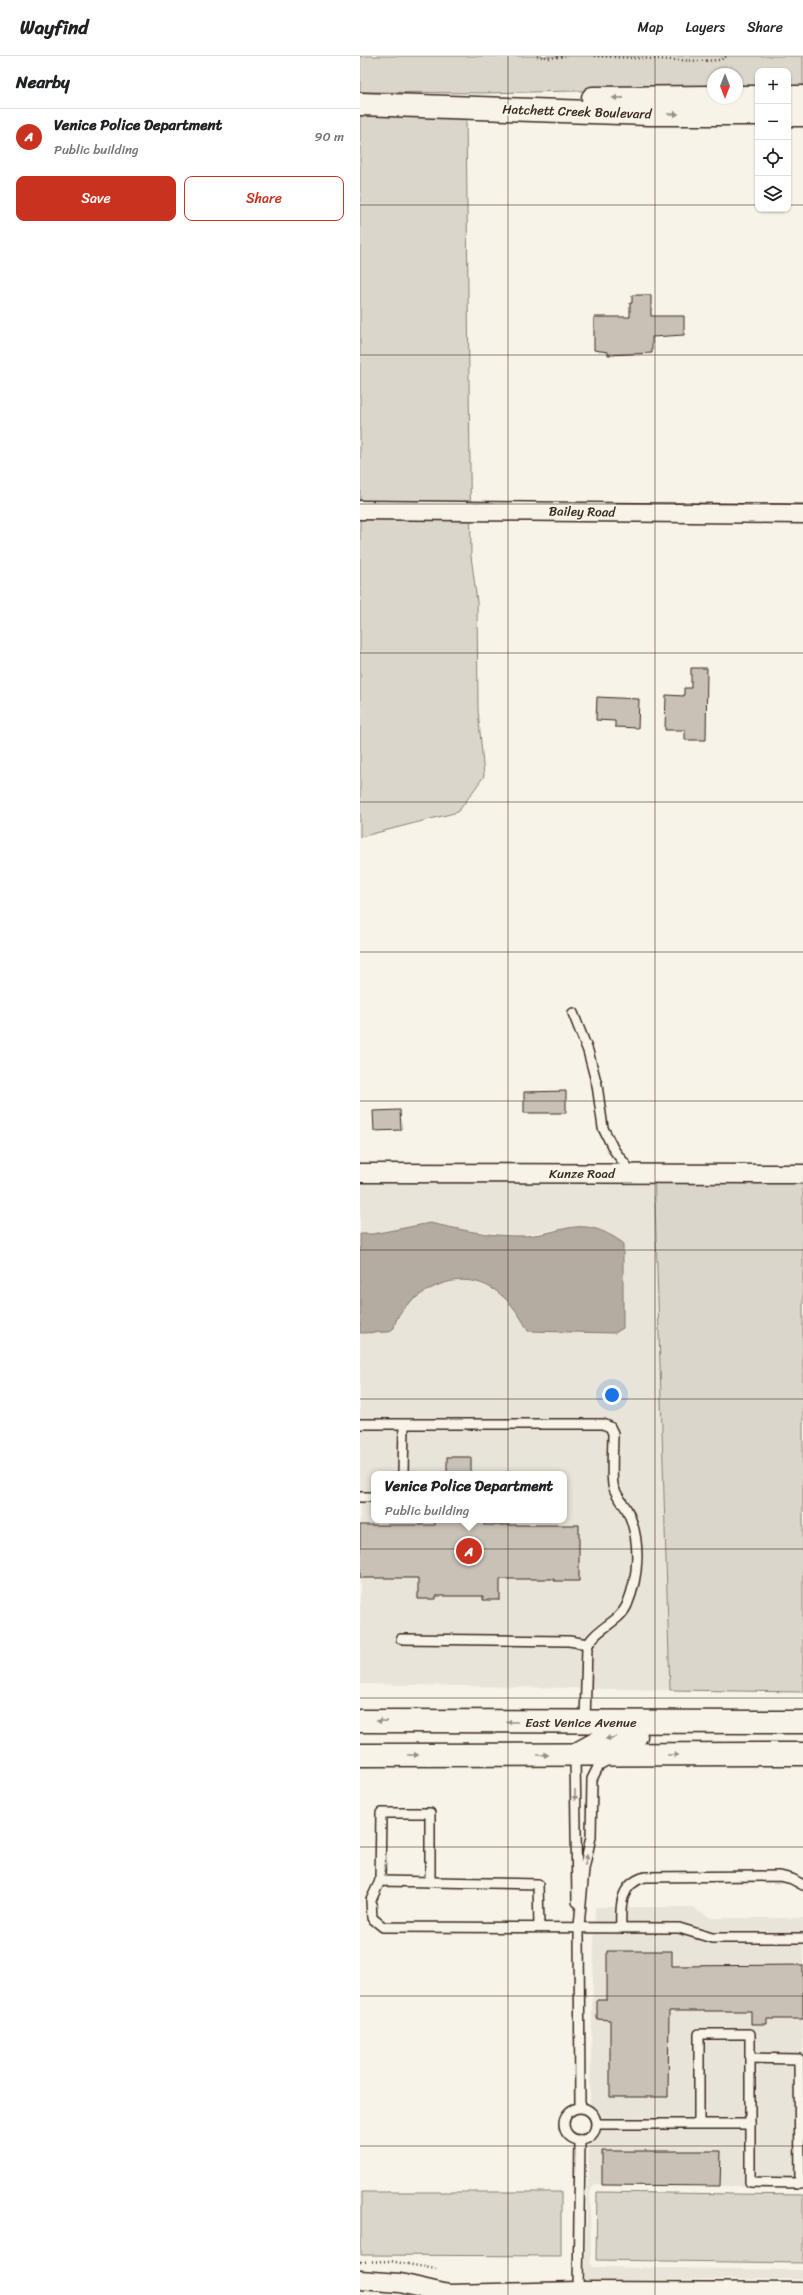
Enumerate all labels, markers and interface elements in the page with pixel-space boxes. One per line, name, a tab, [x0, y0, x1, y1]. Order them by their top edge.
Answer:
text: Wayfind	[20, 11, 88, 44]
text: Map	[638, 15, 663, 40]
text: Layers	[685, 15, 725, 40]
text: Share	[747, 15, 783, 40]
text: Nearby	[16, 67, 70, 97]
north arrow	[707, 68, 743, 104]
map controls	[755, 68, 791, 212]
button: +	[755, 68, 791, 104]
one-way arrow	[611, 95, 624, 101]
street label: Hatchett Creek Boulevard	[502, 97, 653, 126]
button: −	[755, 104, 791, 140]
one-way arrow	[667, 111, 680, 117]
text: Venice Police Department	[54, 112, 222, 138]
text: A	[25, 125, 33, 148]
text: 90 m	[314, 125, 344, 148]
text: Public building	[54, 138, 139, 161]
button: locate	[755, 140, 791, 176]
button: Save	[16, 176, 176, 221]
button: Share	[184, 176, 344, 221]
button: layers	[755, 176, 791, 212]
street label: Bailey Road	[549, 499, 616, 524]
street label: Kunze Road	[549, 1162, 616, 1185]
your location	[602, 1385, 622, 1405]
popup	[371, 1471, 567, 1523]
text: Venice Police Department	[385, 1473, 553, 1499]
text: Public building	[385, 1499, 469, 1522]
pin: A	[456, 1536, 482, 1566]
street label: East Venice Avenue	[525, 1711, 637, 1734]
one-way arrow	[375, 1718, 388, 1724]
one-way arrow	[505, 1719, 518, 1725]
one-way arrow	[604, 1735, 617, 1741]
one-way arrow	[407, 1752, 420, 1758]
one-way arrow	[537, 1752, 550, 1758]
one-way arrow	[667, 1752, 680, 1758]
one-way arrow	[572, 1789, 578, 1802]
one-way arrow	[583, 1854, 589, 1867]

